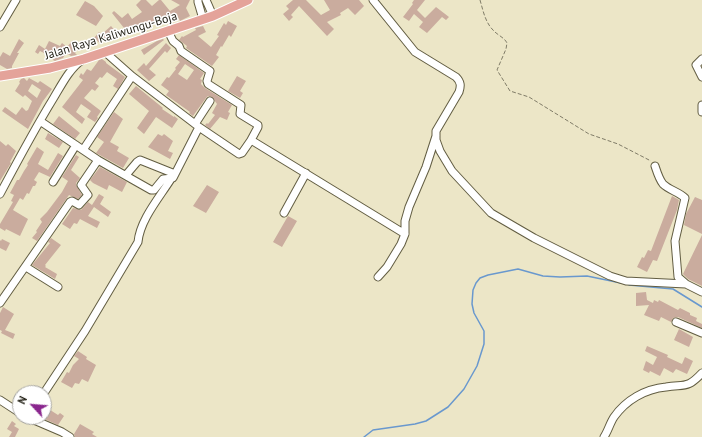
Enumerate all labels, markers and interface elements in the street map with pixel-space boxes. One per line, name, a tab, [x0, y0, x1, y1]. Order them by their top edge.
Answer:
street label: Jalan Raya Kaliwungu-Boja	[43, 9, 179, 63]
north arrow	[12, 385, 52, 425]
text: N	[14, 394, 30, 407]

